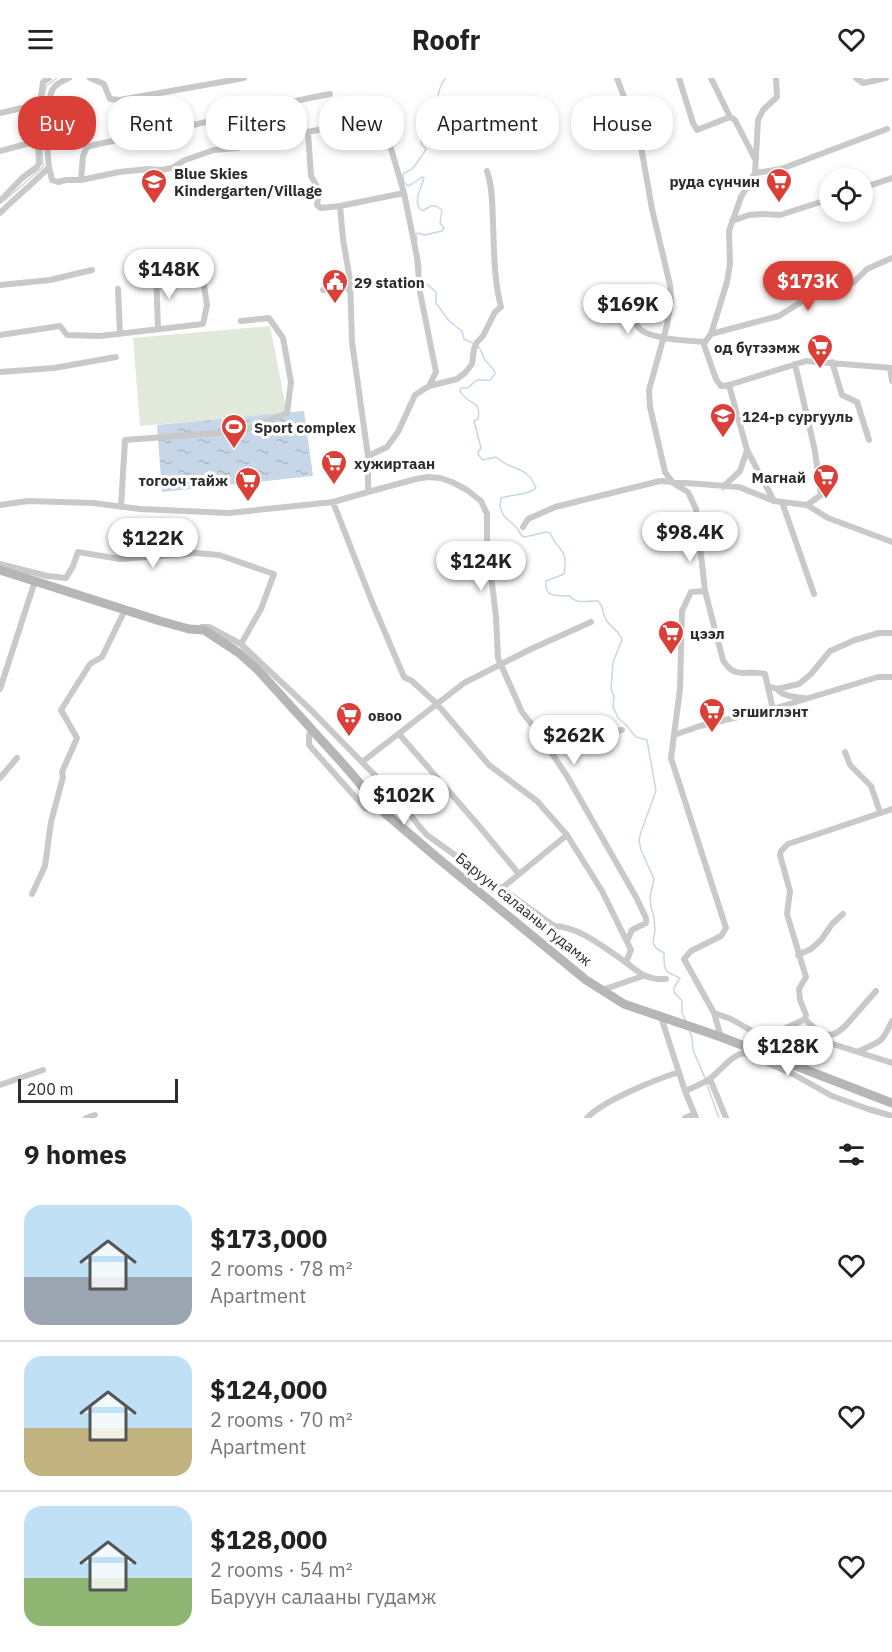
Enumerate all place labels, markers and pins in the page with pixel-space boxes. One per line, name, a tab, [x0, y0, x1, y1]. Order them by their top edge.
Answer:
place label: Blue Skies Kindergarten/Village	[174, 164, 322, 200]
supermarket icon: руда сүнчин	[764, 166, 794, 204]
school or university icon: Blue Skies Kindergarten/Village	[139, 167, 169, 205]
place label: руда сүнчин	[669, 172, 760, 191]
pin: $148K	[127, 249, 211, 300]
pin: $173K	[766, 261, 850, 312]
public building icon: 29 station	[320, 267, 350, 305]
place label: 29 station	[354, 273, 425, 292]
pin: $169K	[586, 284, 670, 335]
supermarket icon: од бүтээмж	[805, 332, 835, 370]
place label: од бүтээмж	[714, 338, 800, 357]
school or university icon: 124-р сургууль	[708, 401, 738, 439]
place label: 124-р сургууль	[742, 407, 853, 426]
sports icon: Sport complex	[219, 412, 249, 450]
place label: Sport complex	[254, 418, 357, 437]
supermarket icon: хужиртаан	[319, 448, 349, 486]
place label: хужиртаан	[354, 454, 435, 473]
supermarket icon: Магнай	[811, 462, 841, 500]
supermarket icon: тогооч тайж	[233, 465, 263, 503]
place label: Магнай	[752, 468, 806, 487]
place label: тогооч тайж	[139, 471, 228, 490]
pin: $98.4K	[641, 512, 739, 563]
pin: $122K	[111, 518, 195, 569]
pin: $124K	[439, 541, 523, 592]
supermarket icon: цээл	[656, 618, 686, 656]
place label: цээл	[690, 624, 725, 643]
supermarket icon: эгшиглэнт	[697, 696, 727, 734]
supermarket icon: овоо	[334, 700, 364, 738]
place label: эгшиглэнт	[732, 702, 809, 721]
place label: овоо	[368, 706, 402, 725]
pin: $262K	[532, 715, 616, 766]
pin: $102K	[362, 775, 446, 826]
pin: $128K	[746, 1026, 830, 1077]

